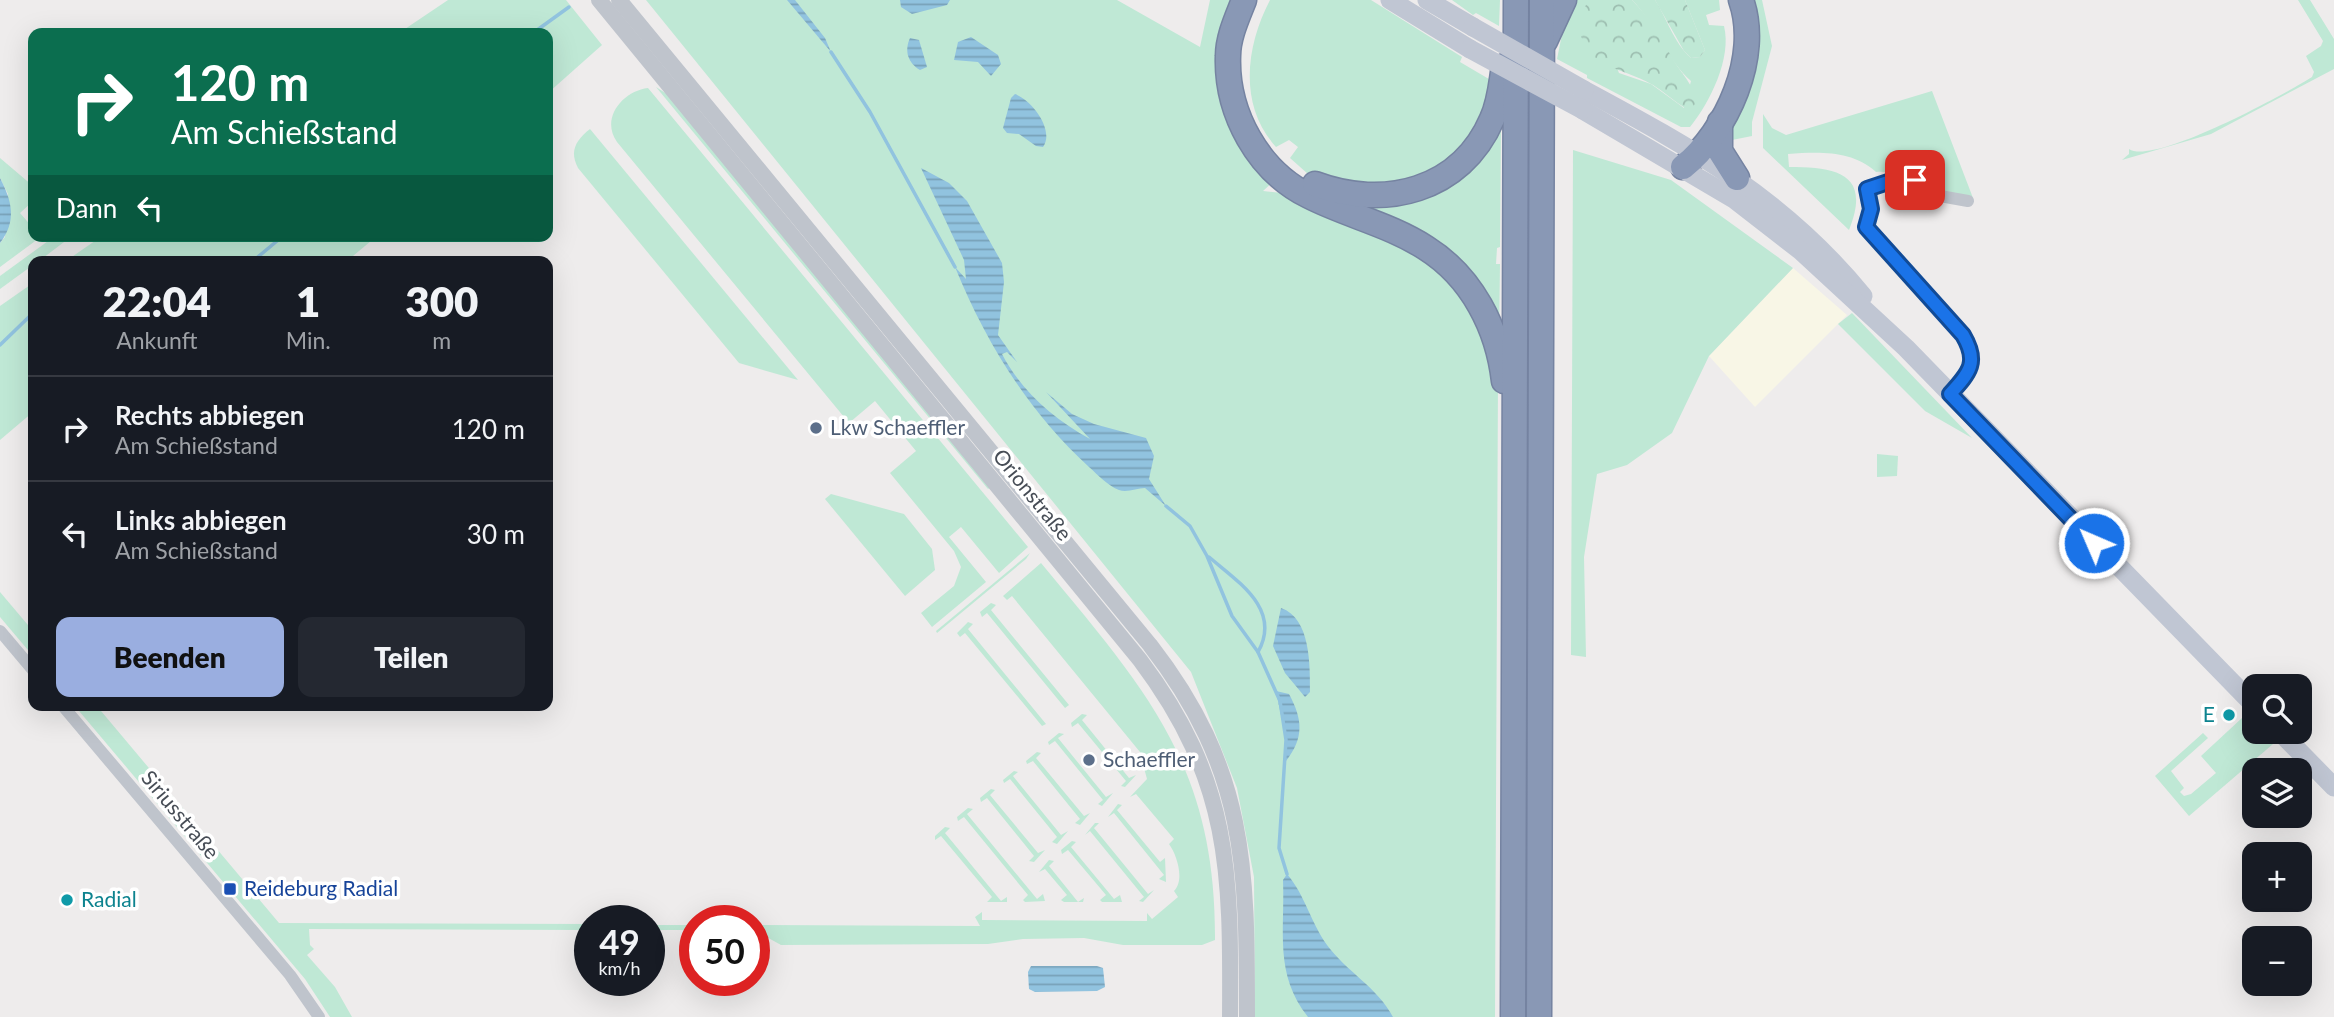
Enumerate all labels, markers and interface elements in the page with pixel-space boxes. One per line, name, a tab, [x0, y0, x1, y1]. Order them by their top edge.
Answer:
text: 120 m	[171, 53, 309, 111]
icon: right	[56, 56, 147, 147]
text: Am Schießstand	[171, 112, 398, 151]
pin	[1885, 150, 1945, 210]
icon: arrive	[1896, 161, 1934, 199]
icon: left	[131, 189, 169, 227]
text: Dann	[56, 192, 117, 224]
text: 22:04	[103, 276, 211, 326]
text: 1	[296, 276, 320, 326]
text: 300	[405, 276, 478, 326]
text: Ankunft	[116, 326, 198, 354]
text: Min.	[286, 326, 331, 354]
text: m	[432, 326, 451, 354]
text: Rechts abbiegen	[115, 399, 304, 431]
icon: right	[56, 410, 94, 448]
text: 120 m	[452, 413, 525, 445]
place label: Lkw Schaeffler	[830, 414, 965, 439]
marker: Lkw Schaeffler	[808, 420, 824, 436]
text: Am Schießstand	[115, 431, 278, 459]
street label: Orionstraße	[989, 443, 1078, 545]
text: Links abbiegen	[115, 504, 287, 536]
position arrow	[2057, 506, 2131, 580]
icon: left	[56, 515, 94, 553]
text: 30 m	[467, 518, 525, 550]
text: Am Schießstand	[115, 536, 278, 564]
button: Beenden	[56, 617, 284, 697]
button: Teilen	[298, 617, 525, 697]
map controls	[2242, 674, 2312, 996]
button: search	[2242, 674, 2312, 744]
place label: E	[2203, 701, 2215, 726]
marker: E	[2221, 707, 2237, 723]
place label: Schaeffler	[1103, 746, 1196, 771]
marker: Schaeffler	[1081, 752, 1097, 768]
button: layers	[2242, 758, 2312, 828]
street label: Siriusstraße	[137, 765, 225, 863]
button: +	[2242, 842, 2312, 912]
place label: Reideburg Radial	[244, 875, 398, 900]
marker: Reideburg Radial	[222, 881, 238, 897]
place label: Radial	[81, 886, 137, 911]
marker: Radial	[59, 892, 75, 908]
speed limit sign: 50	[679, 905, 770, 996]
text: 49	[599, 920, 640, 962]
button: −	[2242, 926, 2312, 996]
text: km/h	[598, 957, 641, 979]

